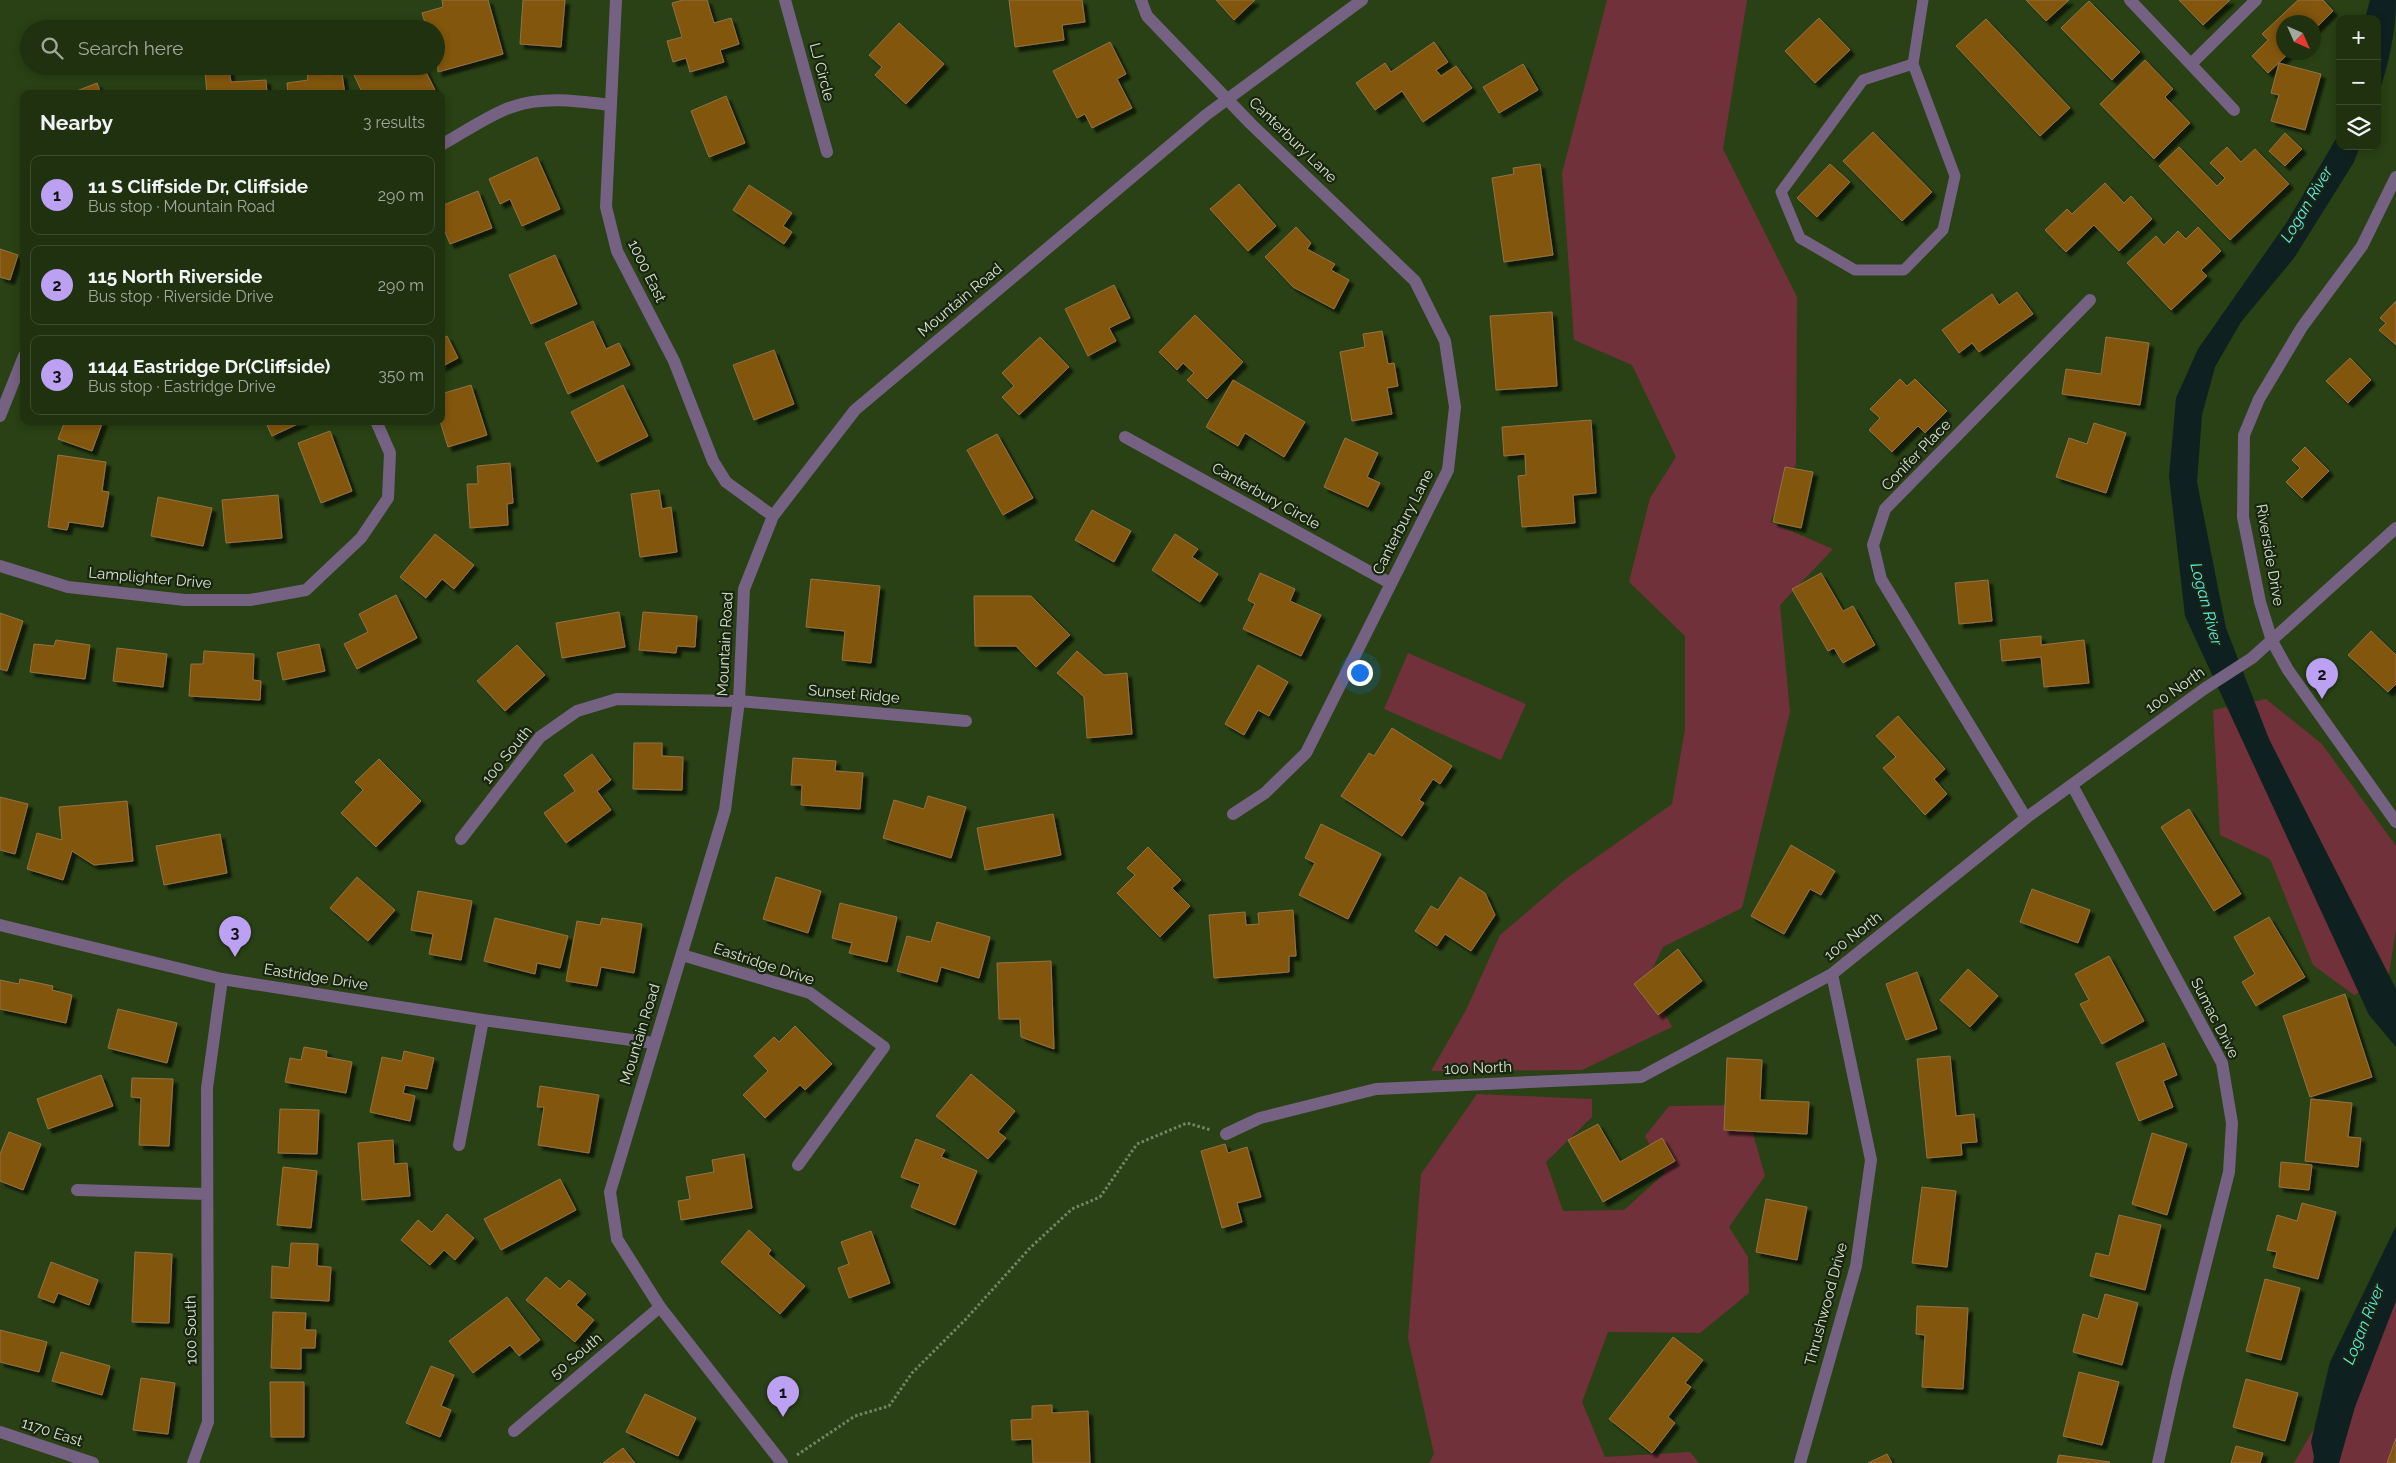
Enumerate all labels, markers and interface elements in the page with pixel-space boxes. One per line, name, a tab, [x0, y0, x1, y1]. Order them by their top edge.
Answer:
north arrow	[2276, 15, 2321, 60]
map controls	[2336, 15, 2381, 150]
button: +	[2336, 15, 2381, 60]
search box	[20, 20, 445, 75]
icon: search	[38, 34, 66, 62]
text: Search here	[78, 37, 184, 59]
street label: LJ Circle	[806, 41, 838, 103]
button: −	[2336, 60, 2381, 105]
street label: Canterbury Lane	[1245, 93, 1341, 187]
button: layers	[2336, 105, 2381, 150]
text: Nearby	[40, 110, 113, 135]
text: 3 results	[363, 113, 425, 132]
water label: Logan River	[2276, 163, 2337, 246]
text: 11 S Cliffside Dr, Cliffside	[88, 175, 308, 197]
text: 1	[53, 186, 61, 205]
text: 290 m	[378, 186, 424, 205]
text: Bus stop · Mountain Road	[88, 197, 275, 216]
street label: 1000 East	[624, 237, 670, 305]
street label: Mountain Road	[914, 259, 1006, 341]
text: 115 North Riverside	[88, 265, 262, 287]
text: 2	[52, 276, 62, 295]
text: 290 m	[378, 276, 424, 295]
text: Bus stop · Riverside Drive	[88, 287, 273, 306]
text: 1144 Eastridge Dr(Cliffside)	[88, 355, 330, 377]
text: 3	[53, 366, 61, 385]
text: 350 m	[378, 366, 424, 385]
text: Bus stop · Eastridge Drive	[88, 377, 276, 396]
street label: Conifer Place	[1878, 416, 1955, 494]
street label: Canterbury Circle	[1209, 459, 1323, 533]
street label: Canterbury Lane	[1369, 466, 1437, 578]
street label: Riverside Drive	[2252, 503, 2288, 607]
water label: Logan River	[2186, 561, 2227, 648]
street label: Lamplighter Drive	[88, 564, 212, 592]
street label: Mountain Road	[713, 591, 737, 697]
pin: 2	[2306, 658, 2338, 699]
your location	[1347, 660, 1373, 686]
street label: 100 North	[2142, 663, 2208, 717]
street label: Sunset Ridge	[807, 681, 901, 707]
street label: 100 South	[478, 722, 536, 788]
street label: 100 North	[1821, 908, 1885, 964]
pin: 3	[219, 916, 251, 957]
street label: Eastridge Drive	[711, 939, 817, 989]
street label: Eastridge Drive	[263, 960, 369, 994]
street label: Sumac Drive	[2187, 975, 2243, 1061]
street label: Mountain Road	[616, 981, 664, 1087]
street label: 100 North	[1444, 1058, 1512, 1078]
street label: Thrushwood Drive	[1801, 1240, 1851, 1367]
water label: Logan River	[2339, 1281, 2388, 1367]
street label: 100 South	[181, 1295, 201, 1365]
street label: 50 South	[547, 1329, 605, 1383]
pin: 1	[767, 1376, 799, 1417]
street label: 1170 East	[19, 1414, 85, 1450]

